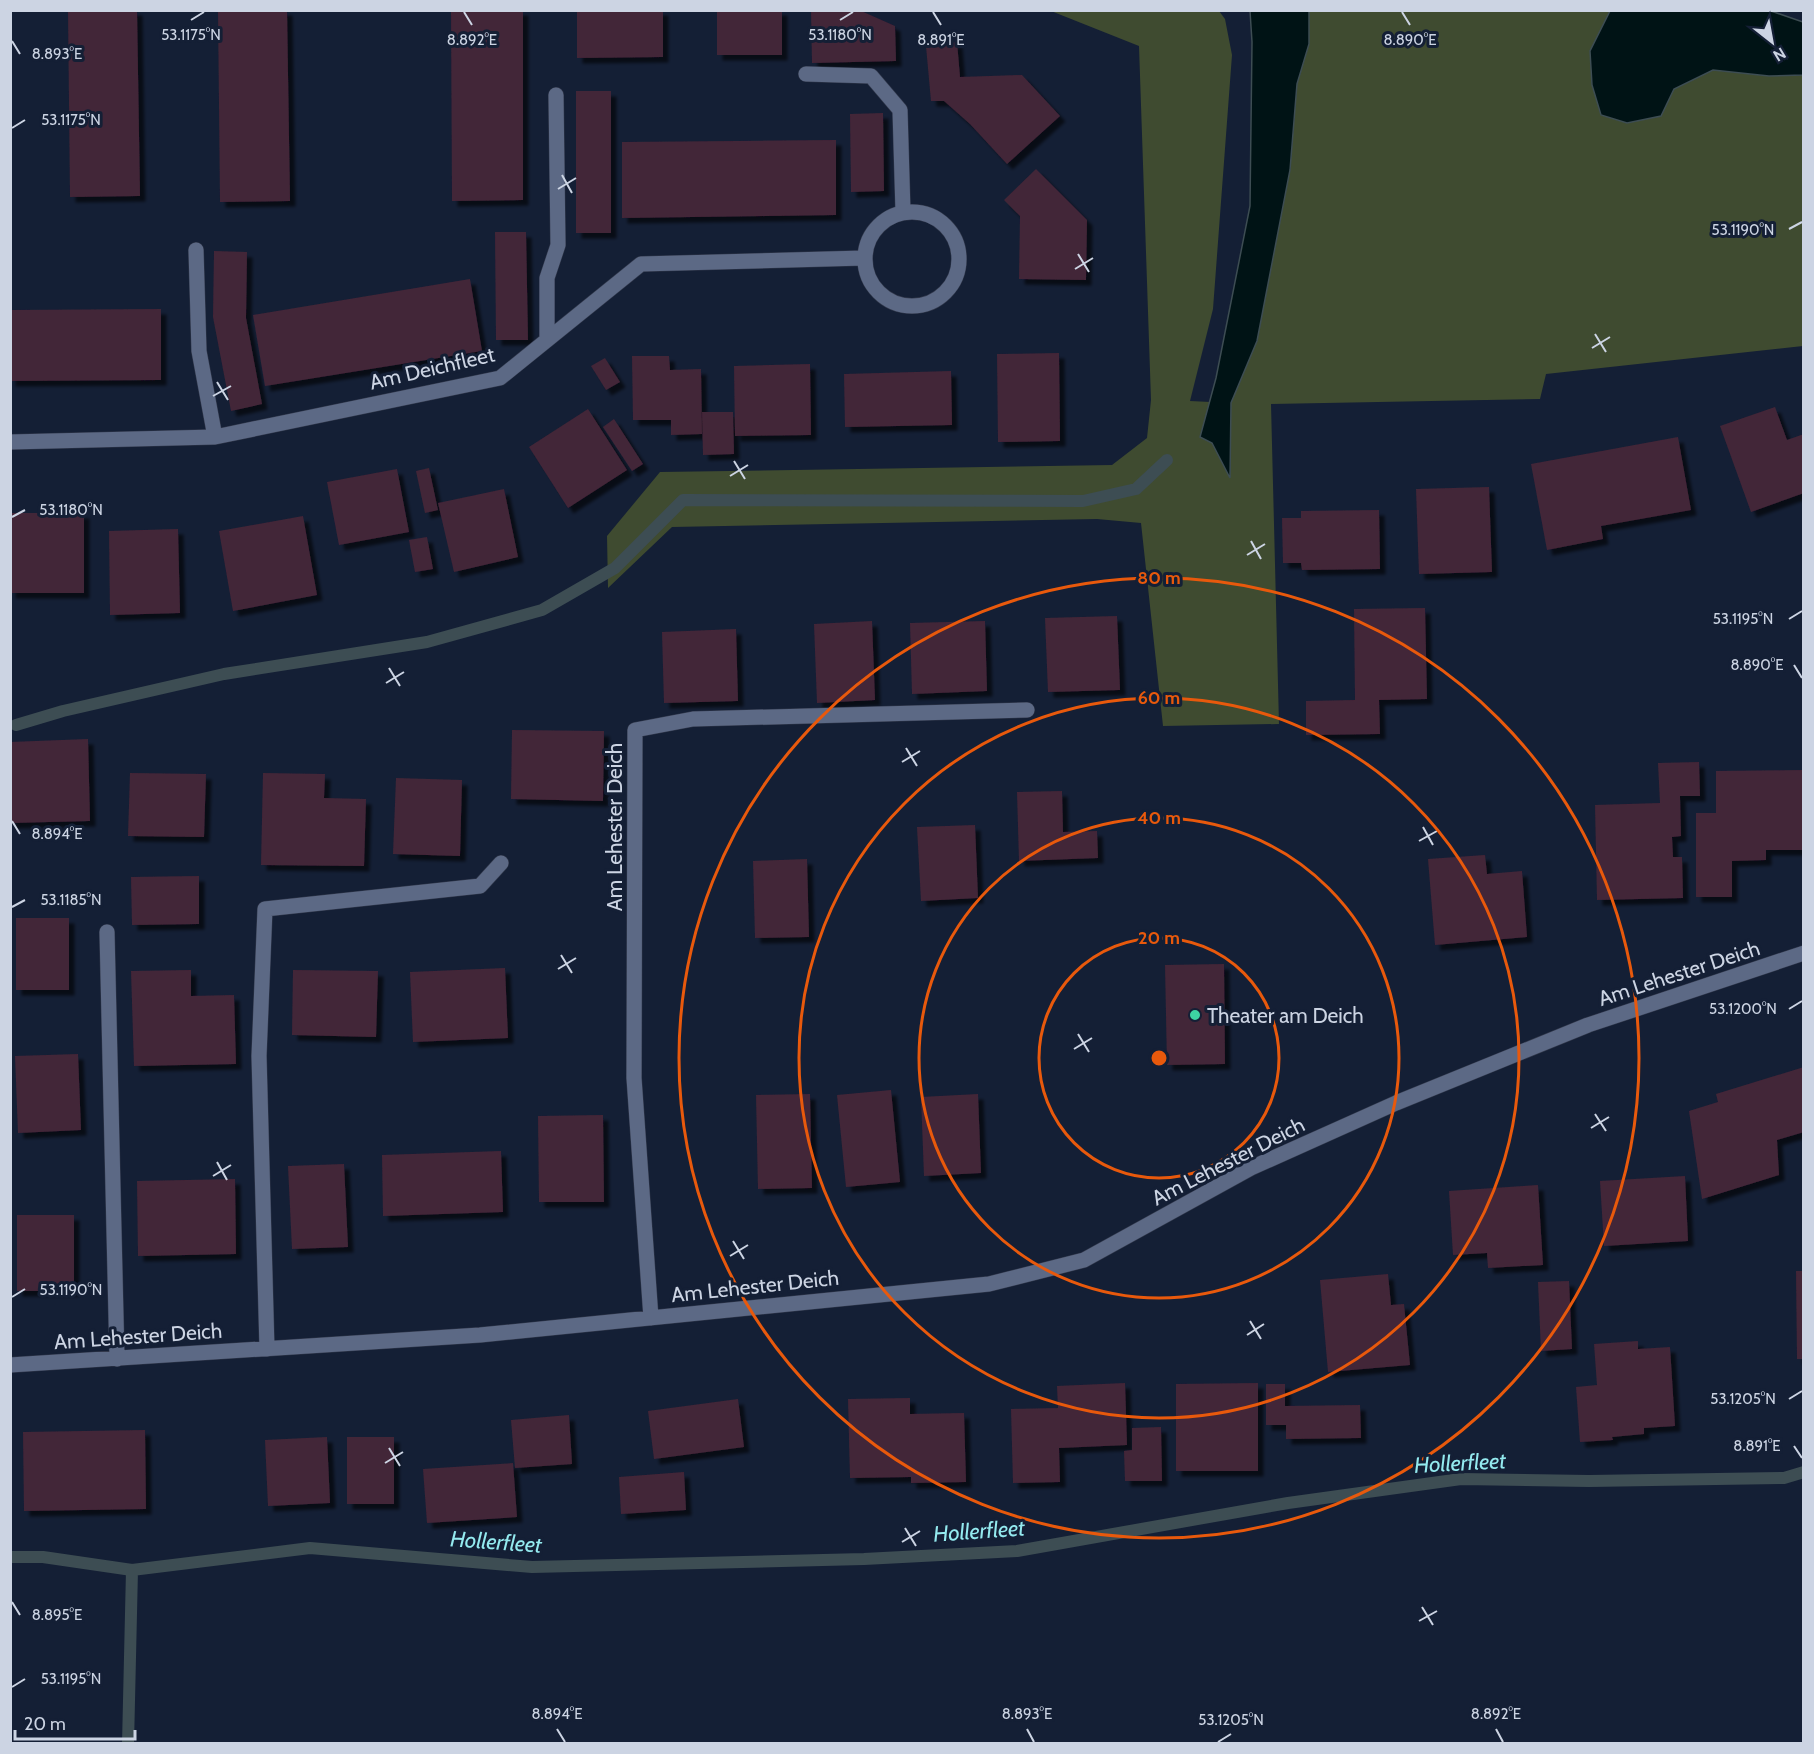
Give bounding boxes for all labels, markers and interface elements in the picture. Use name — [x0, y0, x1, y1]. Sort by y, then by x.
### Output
north arrow — [1742, 12, 1802, 72]
text: 53.1175°N — [161, 26, 221, 44]
text: 53.1180°N — [808, 26, 872, 44]
text: 8.892°E — [447, 31, 497, 49]
text: 8.891°E — [917, 31, 965, 49]
text: 8.890°E — [1384, 31, 1436, 49]
text: N — [1770, 43, 1789, 65]
text: 8.893°E — [32, 45, 82, 63]
text: 53.1175°N — [41, 111, 101, 129]
text: 53.1190°N — [1712, 221, 1774, 239]
street label: Am Deichfleet — [367, 341, 497, 395]
text: 53.1180°N — [39, 501, 103, 519]
text: 80 m — [1137, 567, 1181, 589]
text: 53.1195°N — [1713, 610, 1773, 628]
text: 8.890°E — [1731, 656, 1783, 674]
text: 60 m — [1138, 687, 1180, 709]
street label: Am Lehester Deich — [602, 743, 627, 911]
text: 40 m — [1137, 807, 1181, 829]
text: 8.894°E — [32, 825, 83, 843]
text: 53.1185°N — [40, 891, 102, 909]
text: 20 m — [1138, 927, 1180, 949]
street label: Am Lehester Deich — [1595, 935, 1763, 1011]
text: 53.1200°N — [1709, 1000, 1777, 1018]
place label: Theater am Deich — [1207, 1003, 1364, 1028]
marker: Theater am Deich — [1188, 1008, 1202, 1022]
centre of rings — [1149, 1048, 1169, 1068]
street label: Am Lehester Deich — [1147, 1112, 1309, 1210]
street label: Am Lehester Deich — [670, 1265, 840, 1307]
text: 53.1190°N — [40, 1281, 102, 1299]
street label: Am Lehester Deich — [53, 1318, 223, 1354]
text: 53.1205°N — [1710, 1390, 1776, 1408]
text: 8.891°E — [1733, 1437, 1781, 1455]
water label: Hollerfleet — [1414, 1447, 1508, 1479]
water label: Hollerfleet — [932, 1514, 1027, 1548]
water label: Hollerfleet — [449, 1525, 544, 1559]
text: 8.895°E — [32, 1606, 82, 1624]
text: 53.1195°N — [41, 1670, 101, 1688]
scale bar — [15, 1703, 135, 1741]
text: 8.894°E — [532, 1705, 583, 1723]
text: 8.893°E — [1002, 1705, 1052, 1723]
text: 8.892°E — [1471, 1705, 1521, 1723]
text: 53.1205°N — [1198, 1711, 1264, 1729]
text: 20 m — [24, 1713, 66, 1735]

